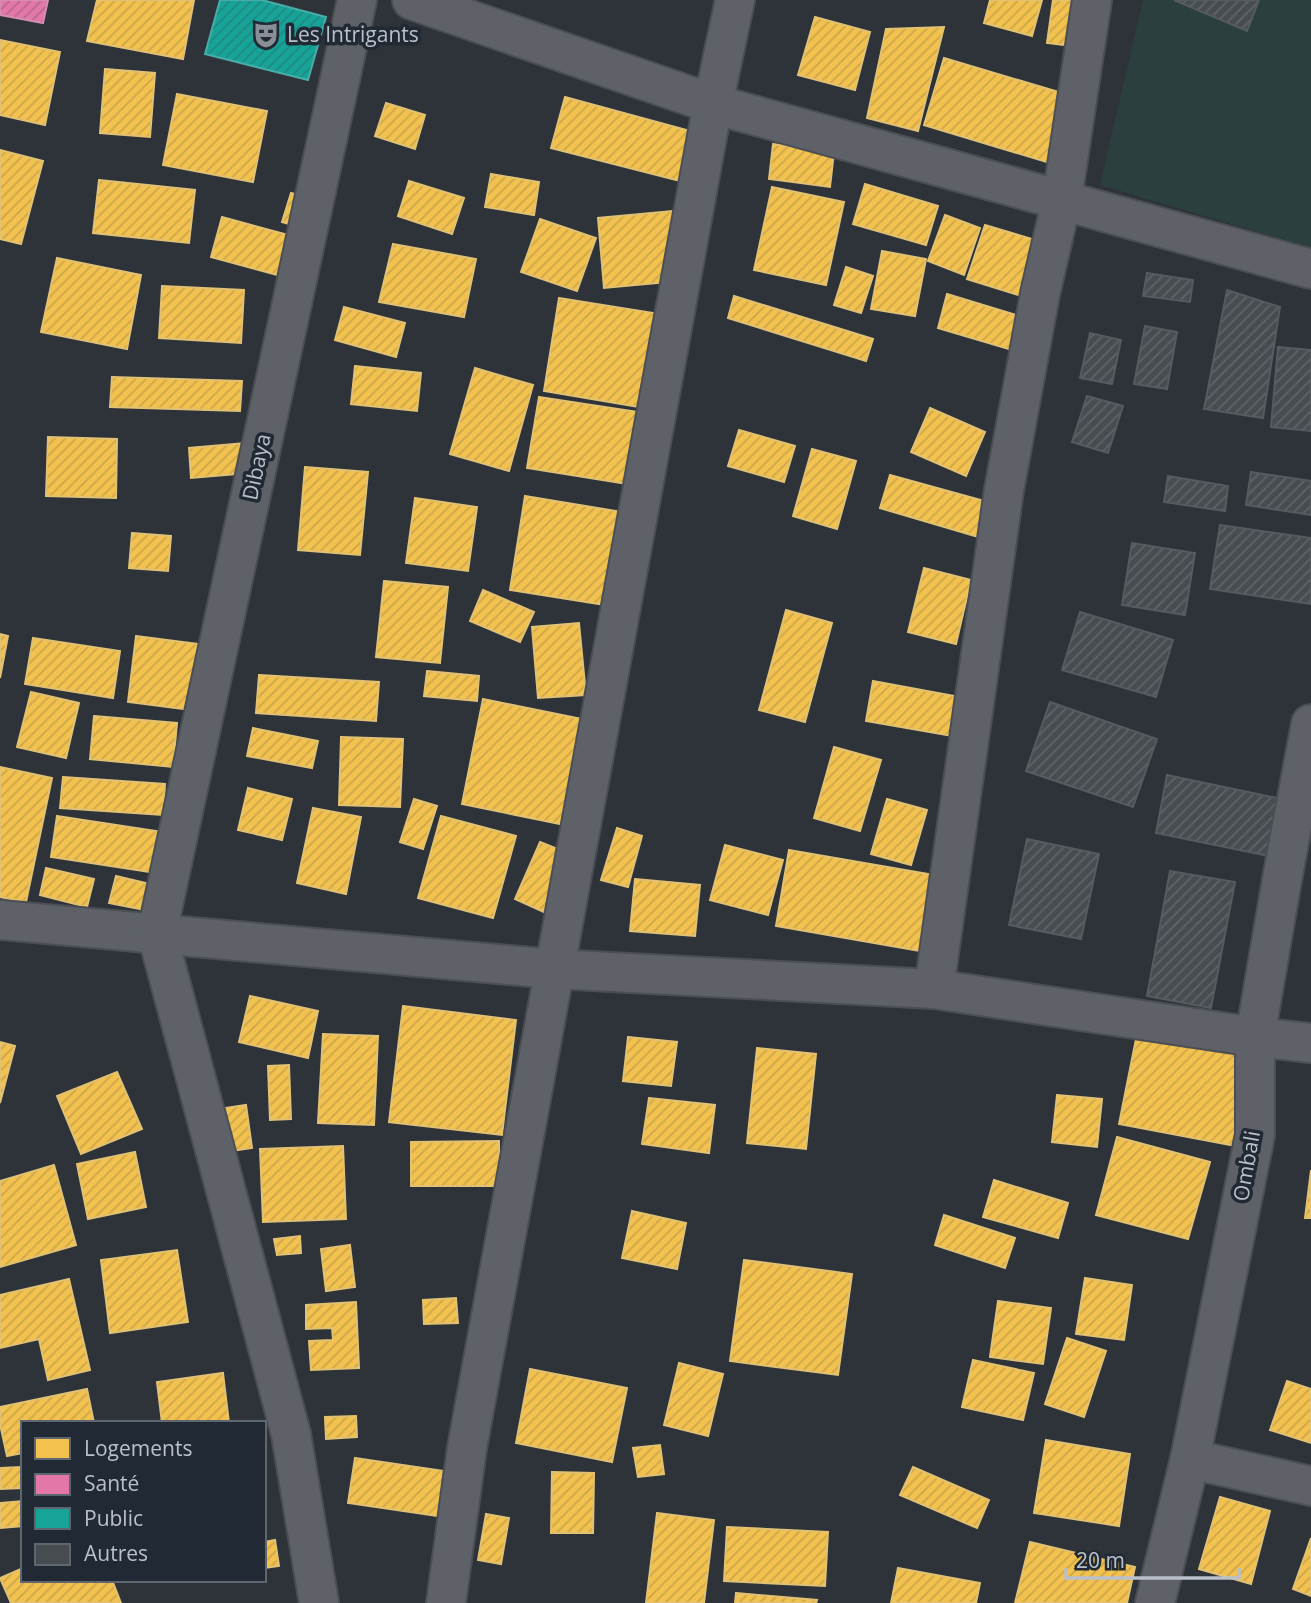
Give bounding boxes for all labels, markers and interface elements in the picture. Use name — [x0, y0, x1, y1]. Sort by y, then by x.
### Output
theatre icon: Les Intrigants — [251, 20, 281, 50]
place label: Les Intrigants — [287, 20, 419, 48]
street label: Dibaya — [235, 431, 277, 503]
street label: Ombali — [1226, 1128, 1266, 1203]
legend — [21, 1421, 266, 1582]
text: Logements — [84, 1434, 192, 1462]
text: Santé — [84, 1469, 139, 1497]
text: Public — [84, 1504, 143, 1532]
scale bar — [1066, 1536, 1239, 1580]
text: Autres — [84, 1539, 148, 1567]
text: 20 m — [1076, 1546, 1125, 1574]

